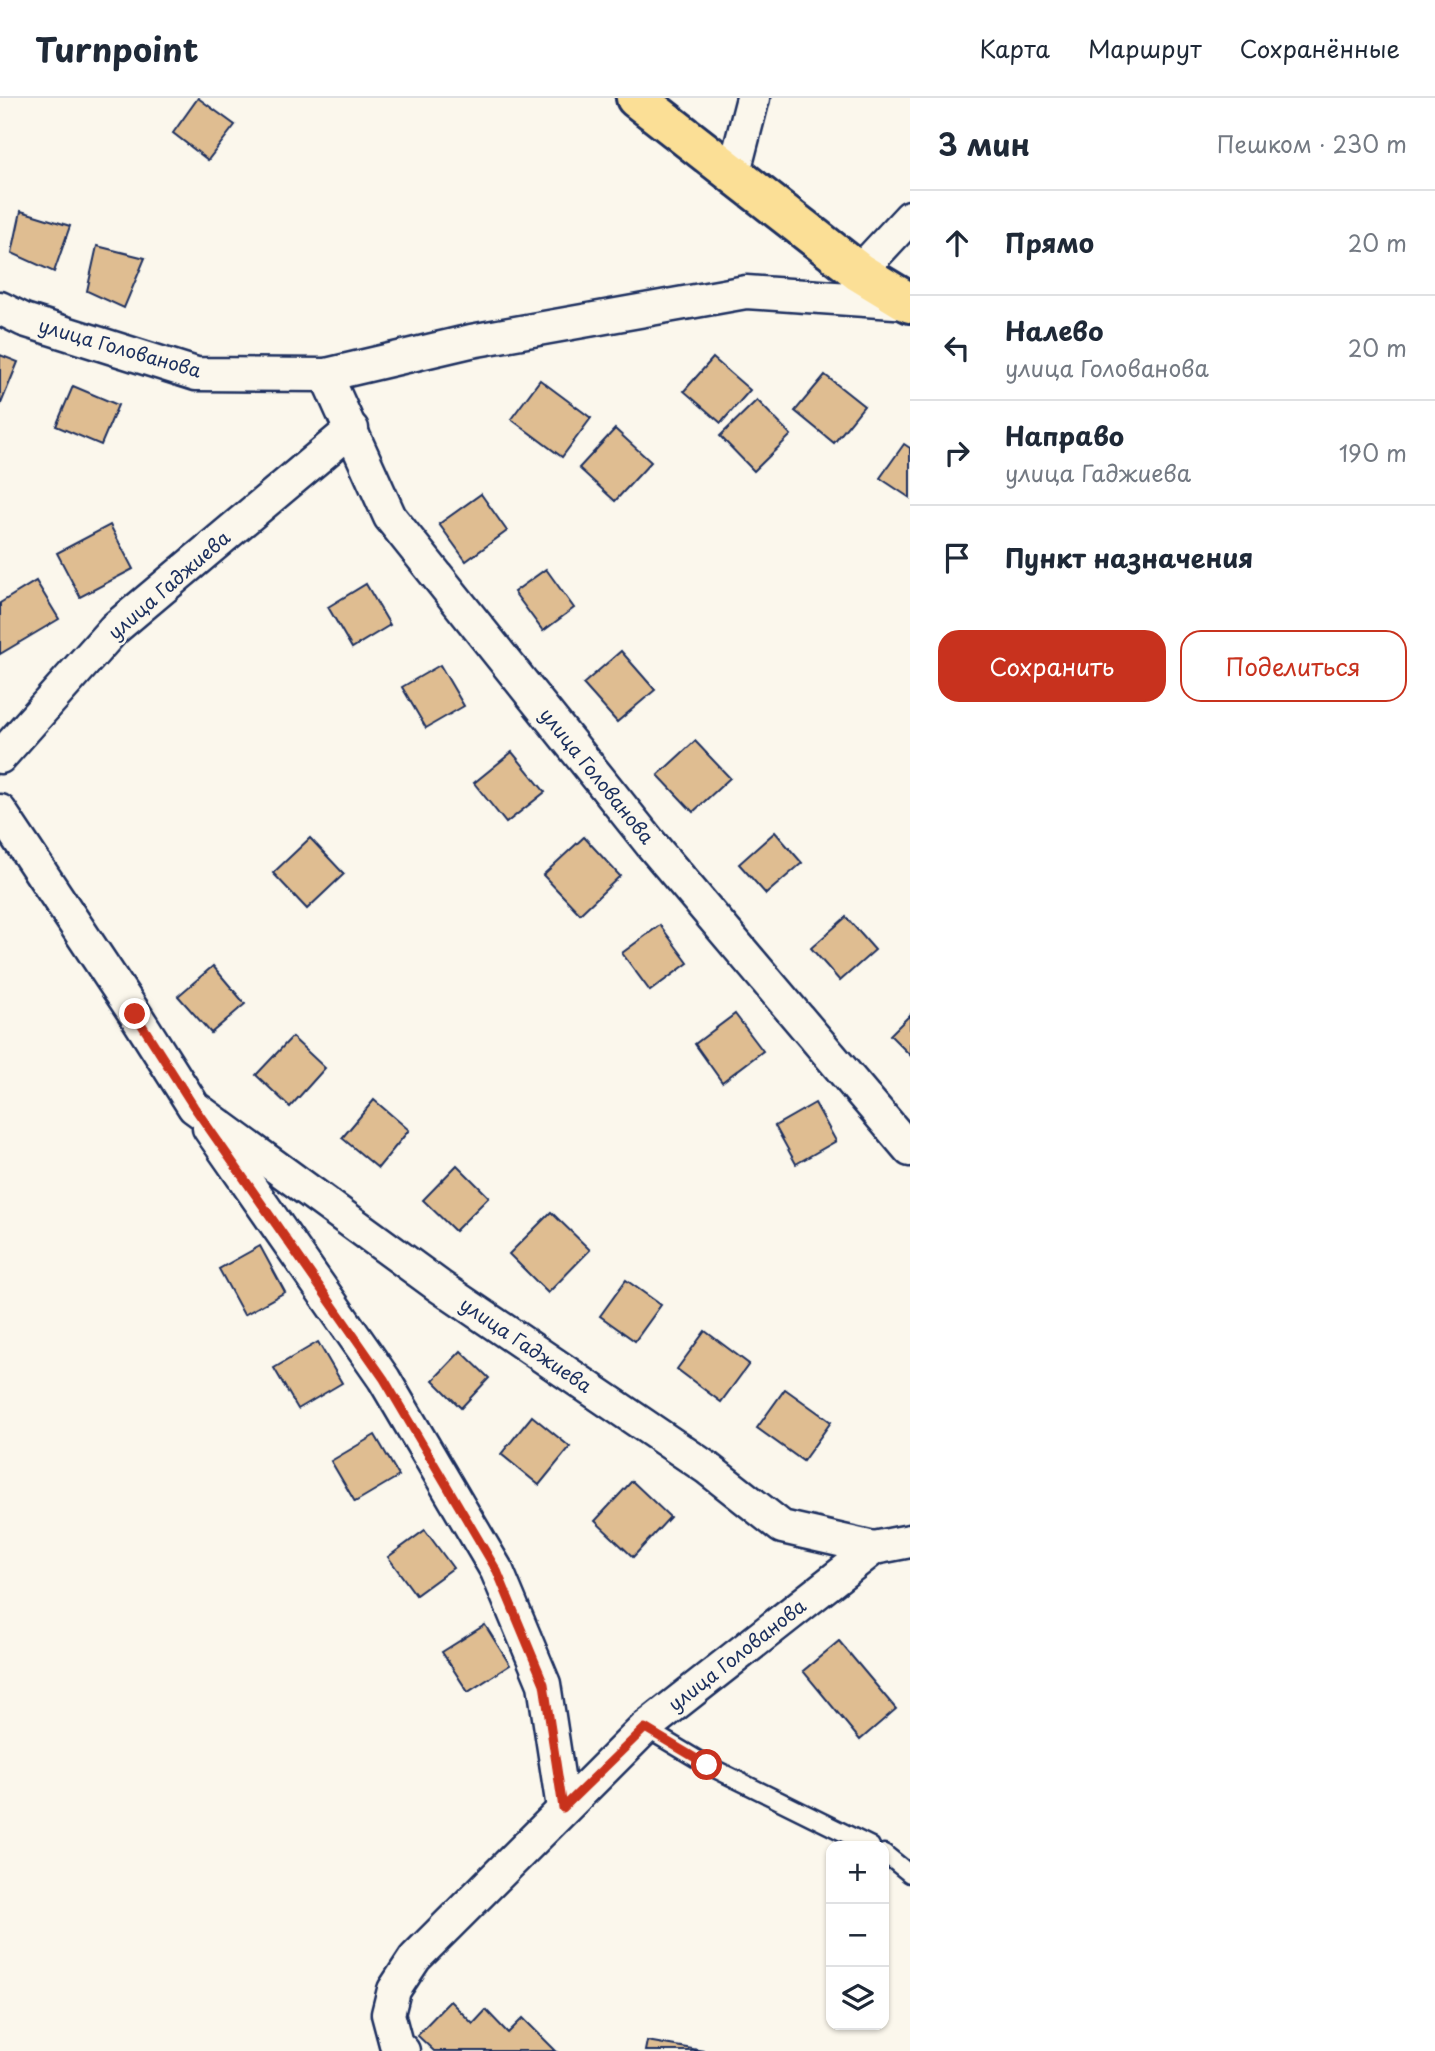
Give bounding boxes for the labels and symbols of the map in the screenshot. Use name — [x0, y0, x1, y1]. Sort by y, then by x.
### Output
street label: улица Голованова — [36, 310, 205, 384]
street label: улица Гаджиева — [101, 523, 236, 645]
street label: улица Голованова — [534, 701, 662, 850]
route end — [119, 998, 150, 1029]
street label: улица Гаджиева — [455, 1290, 598, 1399]
street label: улица Голованова — [661, 1591, 811, 1717]
route start — [691, 1749, 722, 1780]

